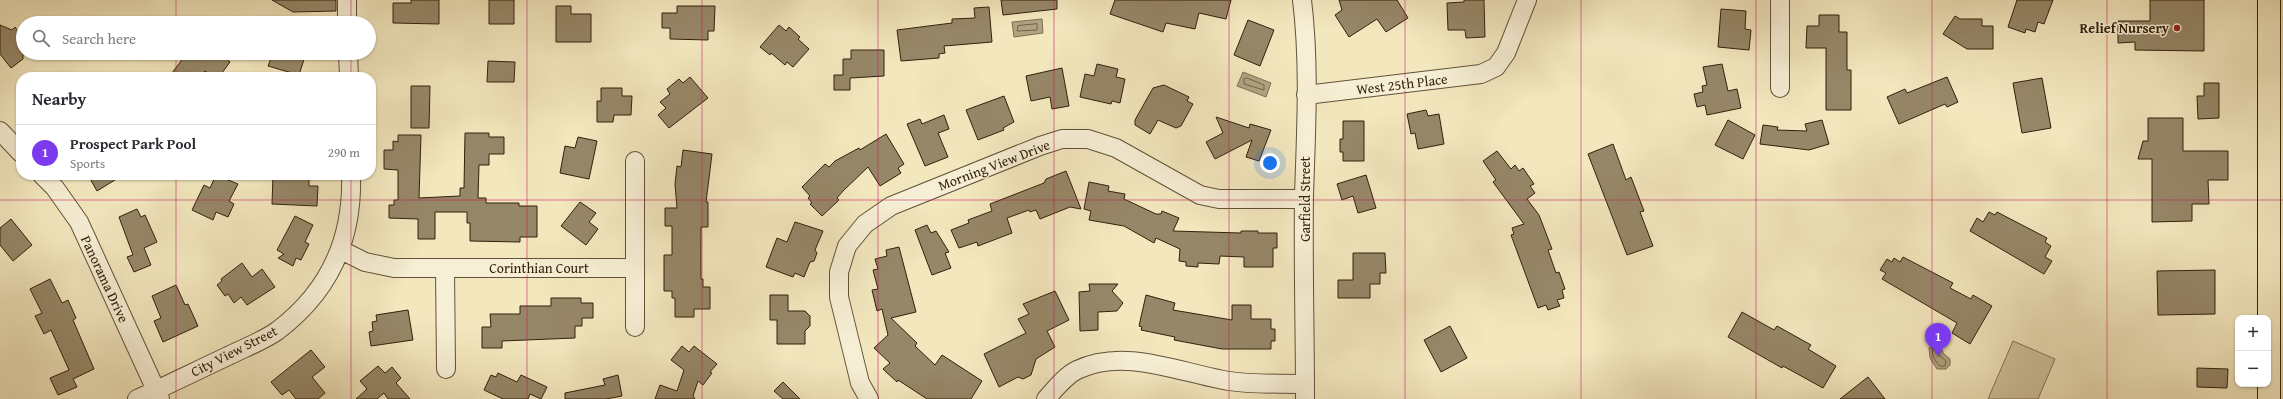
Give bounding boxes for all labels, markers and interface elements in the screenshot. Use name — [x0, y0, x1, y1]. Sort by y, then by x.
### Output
search box — [16, 16, 376, 60]
place label: Relief Nursery — [2080, 18, 2170, 38]
marker: Relief Nursery — [2172, 23, 2182, 33]
icon: search — [30, 27, 52, 49]
text: Search here — [62, 28, 136, 49]
street label: West 25th Place — [1355, 68, 1449, 100]
text: Nearby — [32, 86, 86, 111]
text: Prospect Park Pool — [70, 133, 196, 154]
street label: Morning View Drive — [935, 134, 1053, 196]
text: 1 — [42, 143, 48, 162]
text: 290 m — [328, 143, 360, 162]
your location — [1260, 153, 1280, 173]
text: Sports — [70, 154, 105, 173]
street label: Garfield Street — [1295, 156, 1315, 242]
street label: Panorama Drive — [76, 232, 134, 326]
street label: Corinthian Court — [489, 258, 589, 278]
map controls — [2235, 315, 2271, 387]
button: + — [2235, 315, 2271, 351]
street label: City View Street — [187, 321, 281, 381]
pin: 1 — [1925, 323, 1951, 356]
button: − — [2235, 351, 2271, 387]

